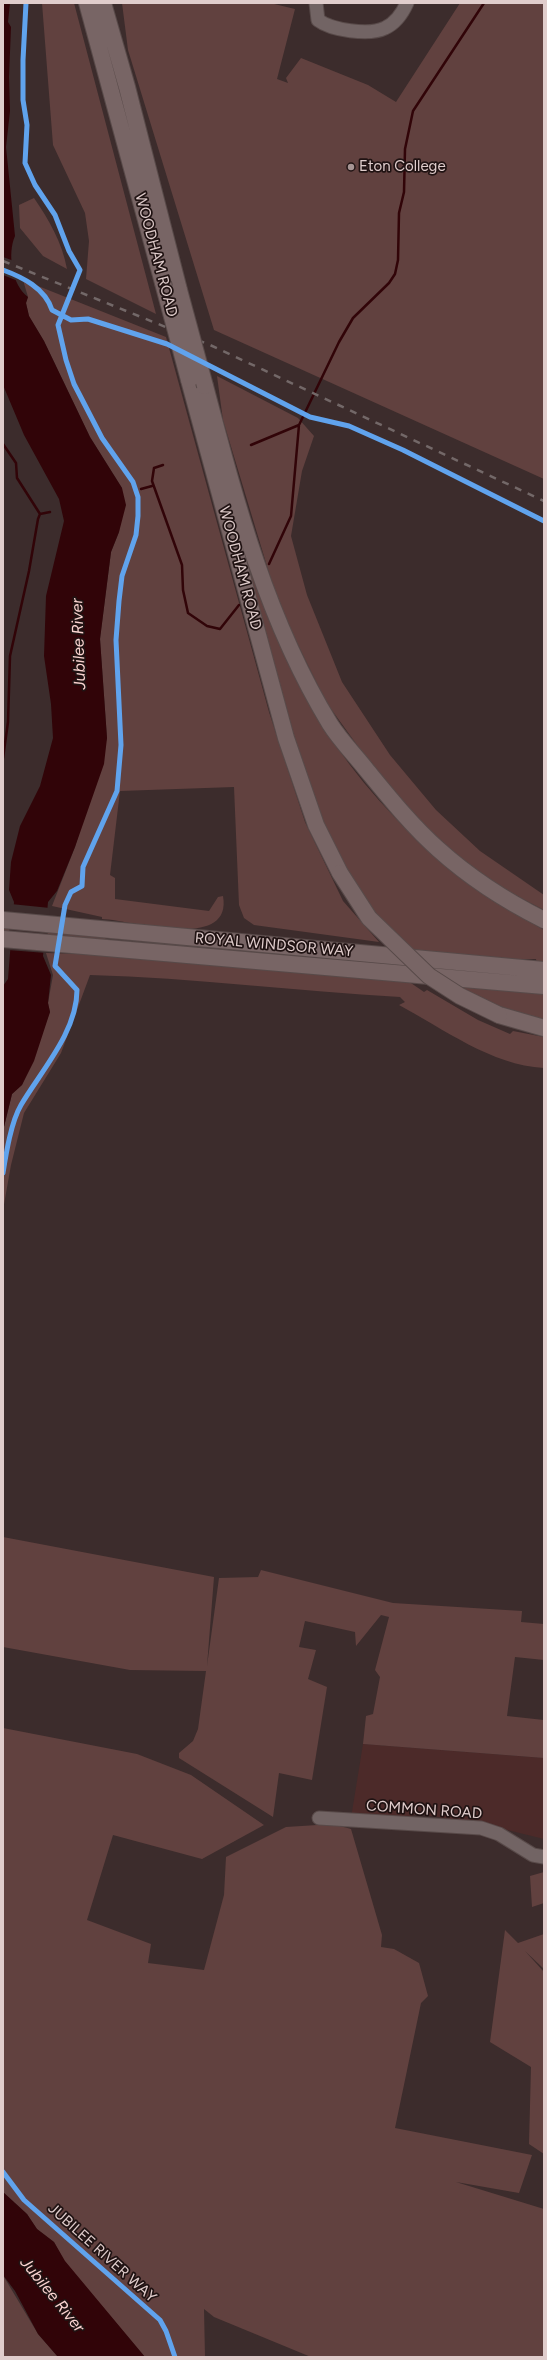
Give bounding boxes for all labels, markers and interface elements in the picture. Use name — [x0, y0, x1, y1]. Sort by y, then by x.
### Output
place label: Eton College — [359, 158, 446, 176]
marker: Eton College — [346, 162, 356, 172]
street label: WOODHAM ROAD — [131, 191, 181, 319]
street label: WOODHAM ROAD — [215, 504, 265, 632]
water label: Jubilee River — [68, 598, 90, 690]
street label: ROYAL WINDSOR WAY — [194, 929, 354, 961]
street label: COMMON ROAD — [365, 1797, 483, 1823]
street label: JUBILEE RIVER WAY — [44, 2200, 160, 2306]
water label: Jubilee River — [16, 2253, 88, 2337]

